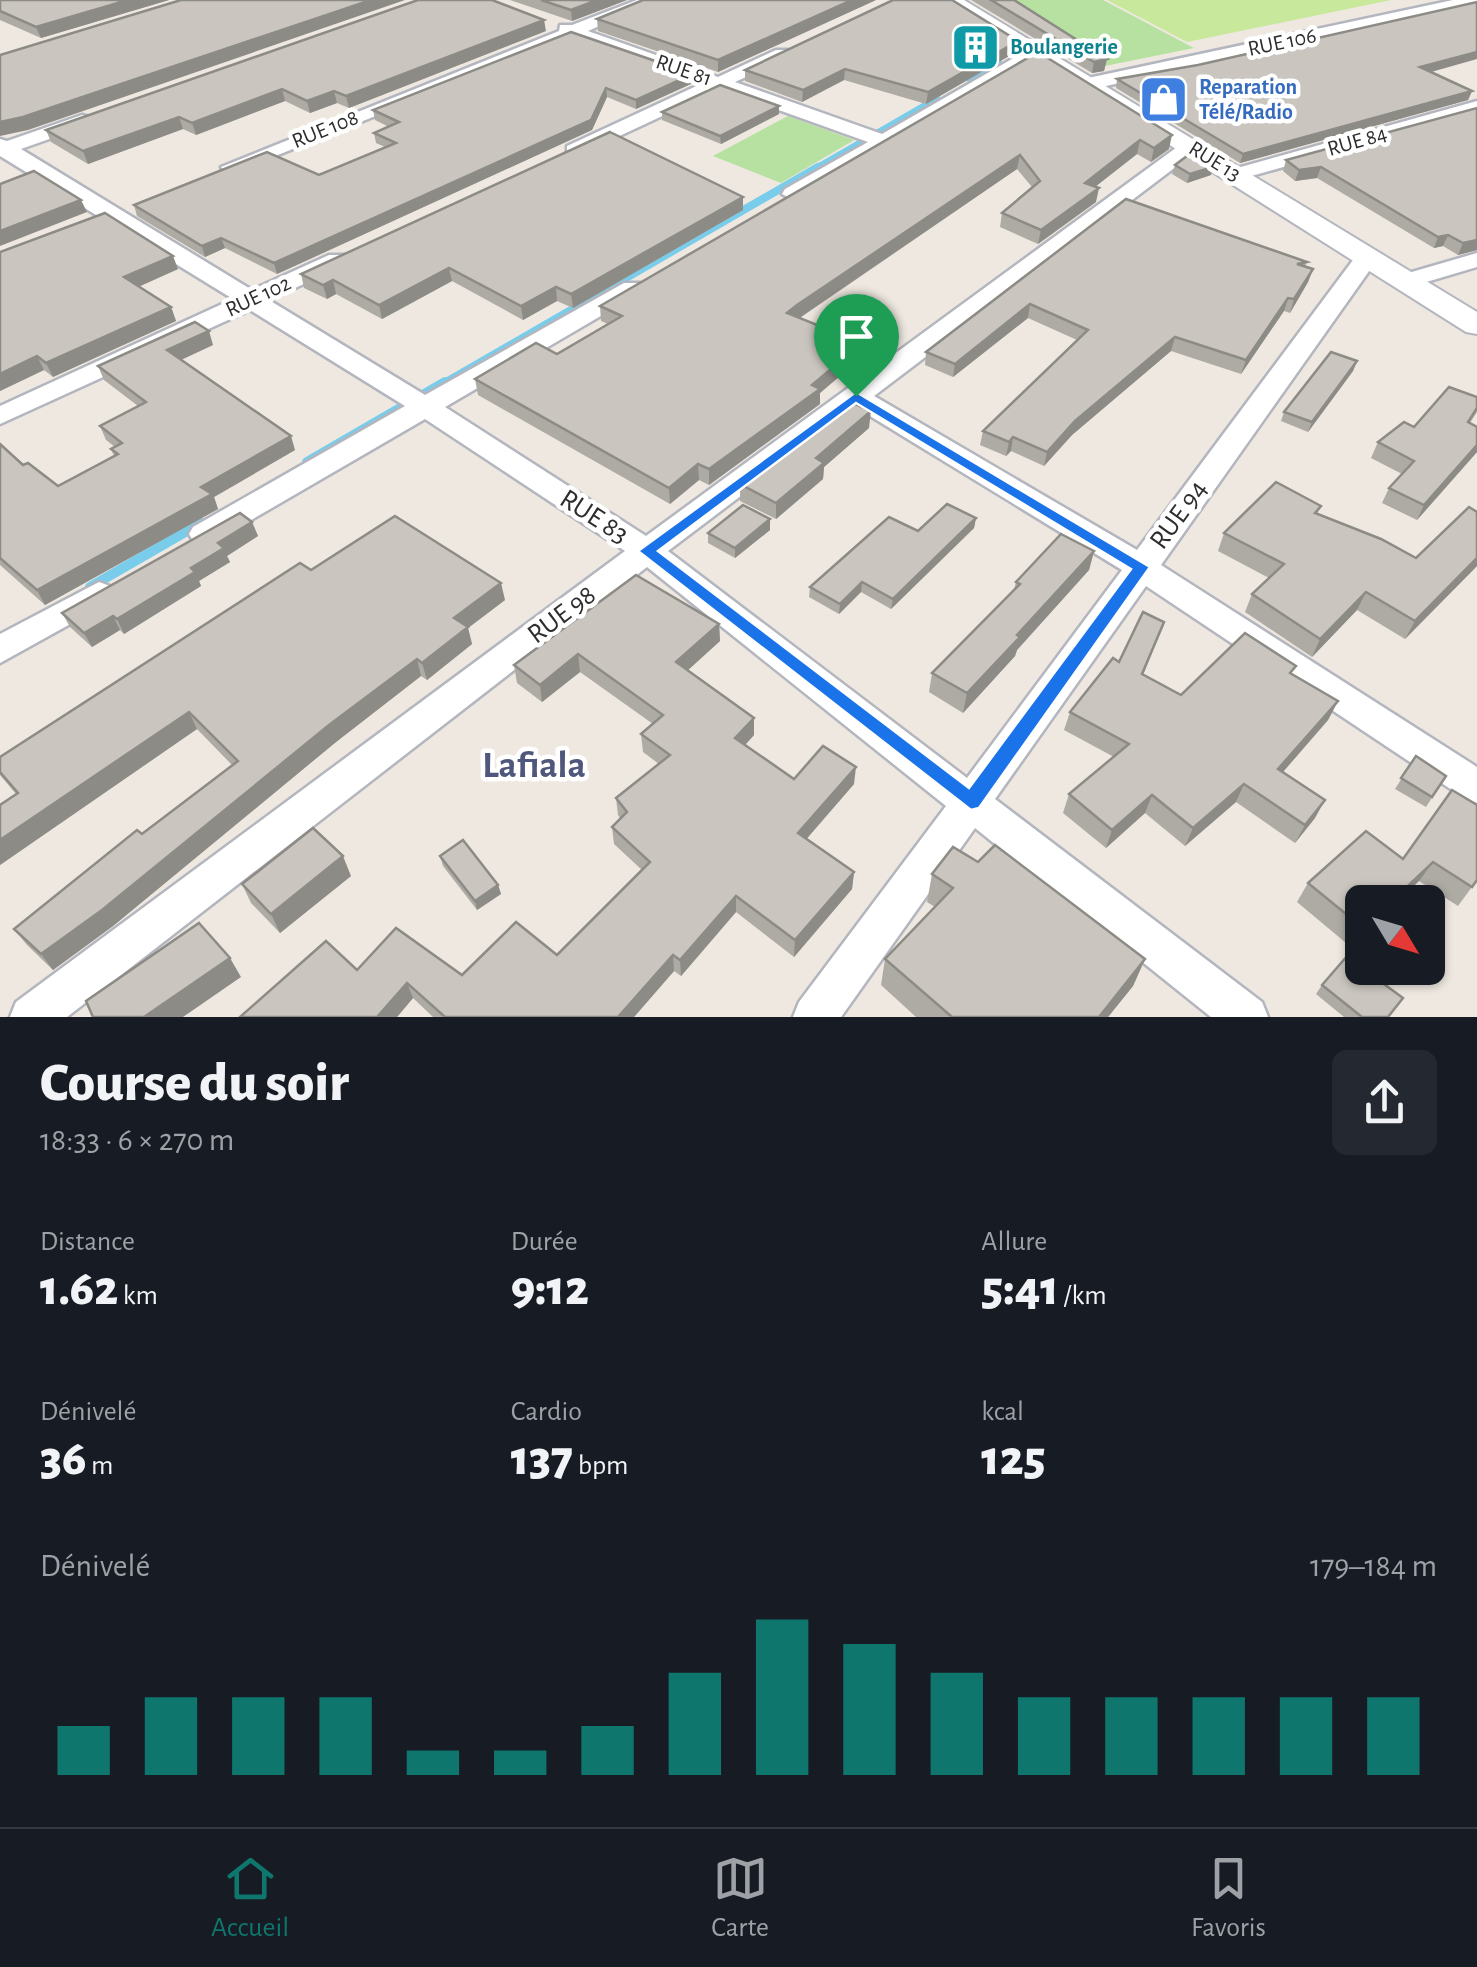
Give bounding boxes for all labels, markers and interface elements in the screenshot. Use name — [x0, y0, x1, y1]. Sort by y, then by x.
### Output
building icon: Boulangerie — [949, 21, 1001, 73]
street label: RUE 106 — [1246, 24, 1318, 60]
place label: Boulangerie — [1010, 36, 1118, 58]
street label: RUE 81 — [653, 50, 715, 90]
shop icon: Reparation Télé/Radio — [1138, 74, 1190, 126]
place label: Reparation Télé/Radio — [1199, 76, 1297, 123]
street label: RUE 108 — [289, 106, 361, 152]
street label: RUE 84 — [1325, 122, 1389, 160]
street label: RUE 13 — [1185, 137, 1245, 185]
street label: RUE 102 — [222, 271, 294, 321]
pin — [814, 294, 899, 397]
icon: arrive — [829, 309, 884, 364]
street label: RUE 94 — [1145, 476, 1213, 554]
street label: RUE 83 — [555, 485, 633, 549]
street label: RUE 98 — [523, 581, 601, 649]
district label: Lafiala — [482, 747, 586, 785]
north arrow — [1345, 885, 1445, 985]
map controls — [1345, 885, 1445, 985]
button: share — [1332, 1050, 1437, 1155]
text: Course du soir — [40, 1056, 349, 1111]
text: 18:33 · 6 × 270 m — [40, 1124, 234, 1156]
text: Distance — [40, 1228, 135, 1256]
text: Durée — [511, 1228, 578, 1256]
text: Allure — [981, 1228, 1047, 1256]
text: 1.62 — [40, 1264, 118, 1314]
text: 9:12 — [511, 1264, 589, 1314]
text: 5:41 — [981, 1264, 1059, 1314]
text: km — [118, 1282, 158, 1310]
text: /km — [1059, 1282, 1107, 1310]
text: Dénivelé — [40, 1398, 136, 1426]
text: Cardio — [511, 1398, 582, 1426]
text: kcal — [981, 1398, 1024, 1426]
text: 36 — [40, 1434, 86, 1484]
text: 137 — [511, 1434, 573, 1484]
text: 125 — [981, 1434, 1046, 1484]
text: m — [86, 1452, 113, 1480]
text: bpm — [573, 1452, 628, 1480]
text: Dénivelé — [40, 1550, 150, 1582]
text: 179–184 m — [1310, 1550, 1437, 1582]
tab: Accueil — [211, 1851, 289, 1945]
tab: Carte — [711, 1851, 769, 1945]
tab: Favoris — [1191, 1851, 1266, 1945]

